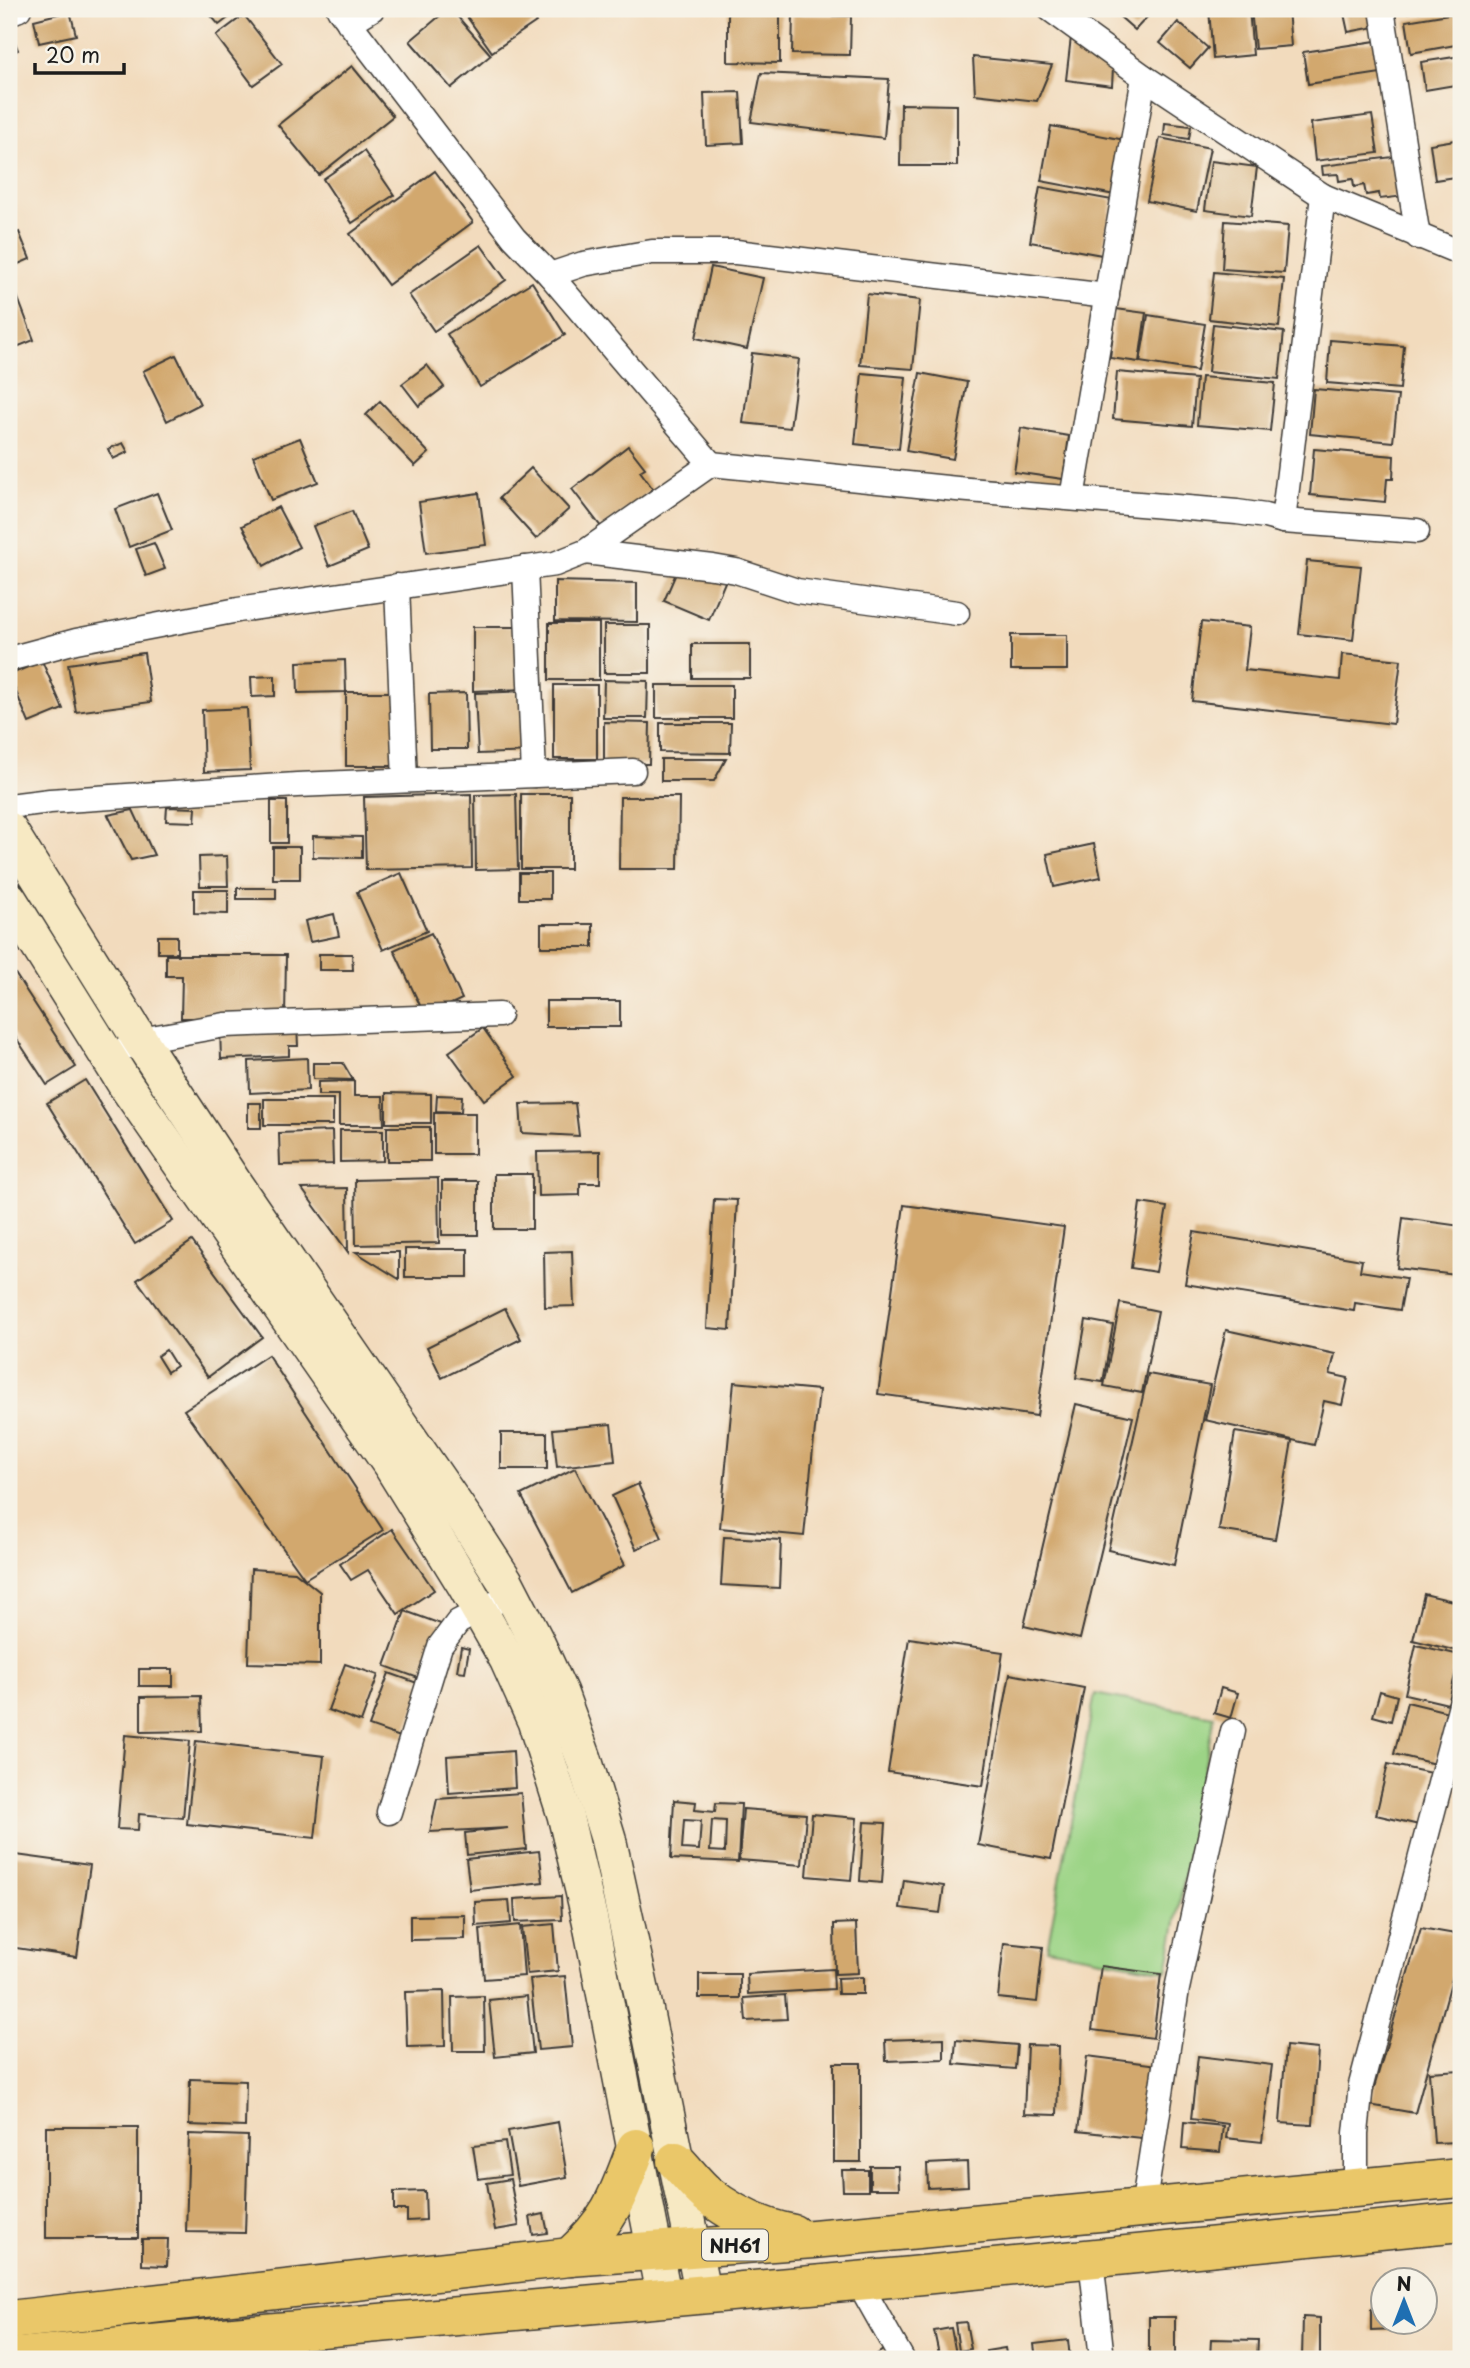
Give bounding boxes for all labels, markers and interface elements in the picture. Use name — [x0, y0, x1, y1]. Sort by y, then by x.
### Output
scale bar — [35, 32, 124, 76]
text: 20 m — [46, 38, 100, 70]
road number: NH61 — [702, 2230, 768, 2260]
north arrow — [1368, 2266, 1438, 2336]
text: N — [1396, 2269, 1412, 2297]

